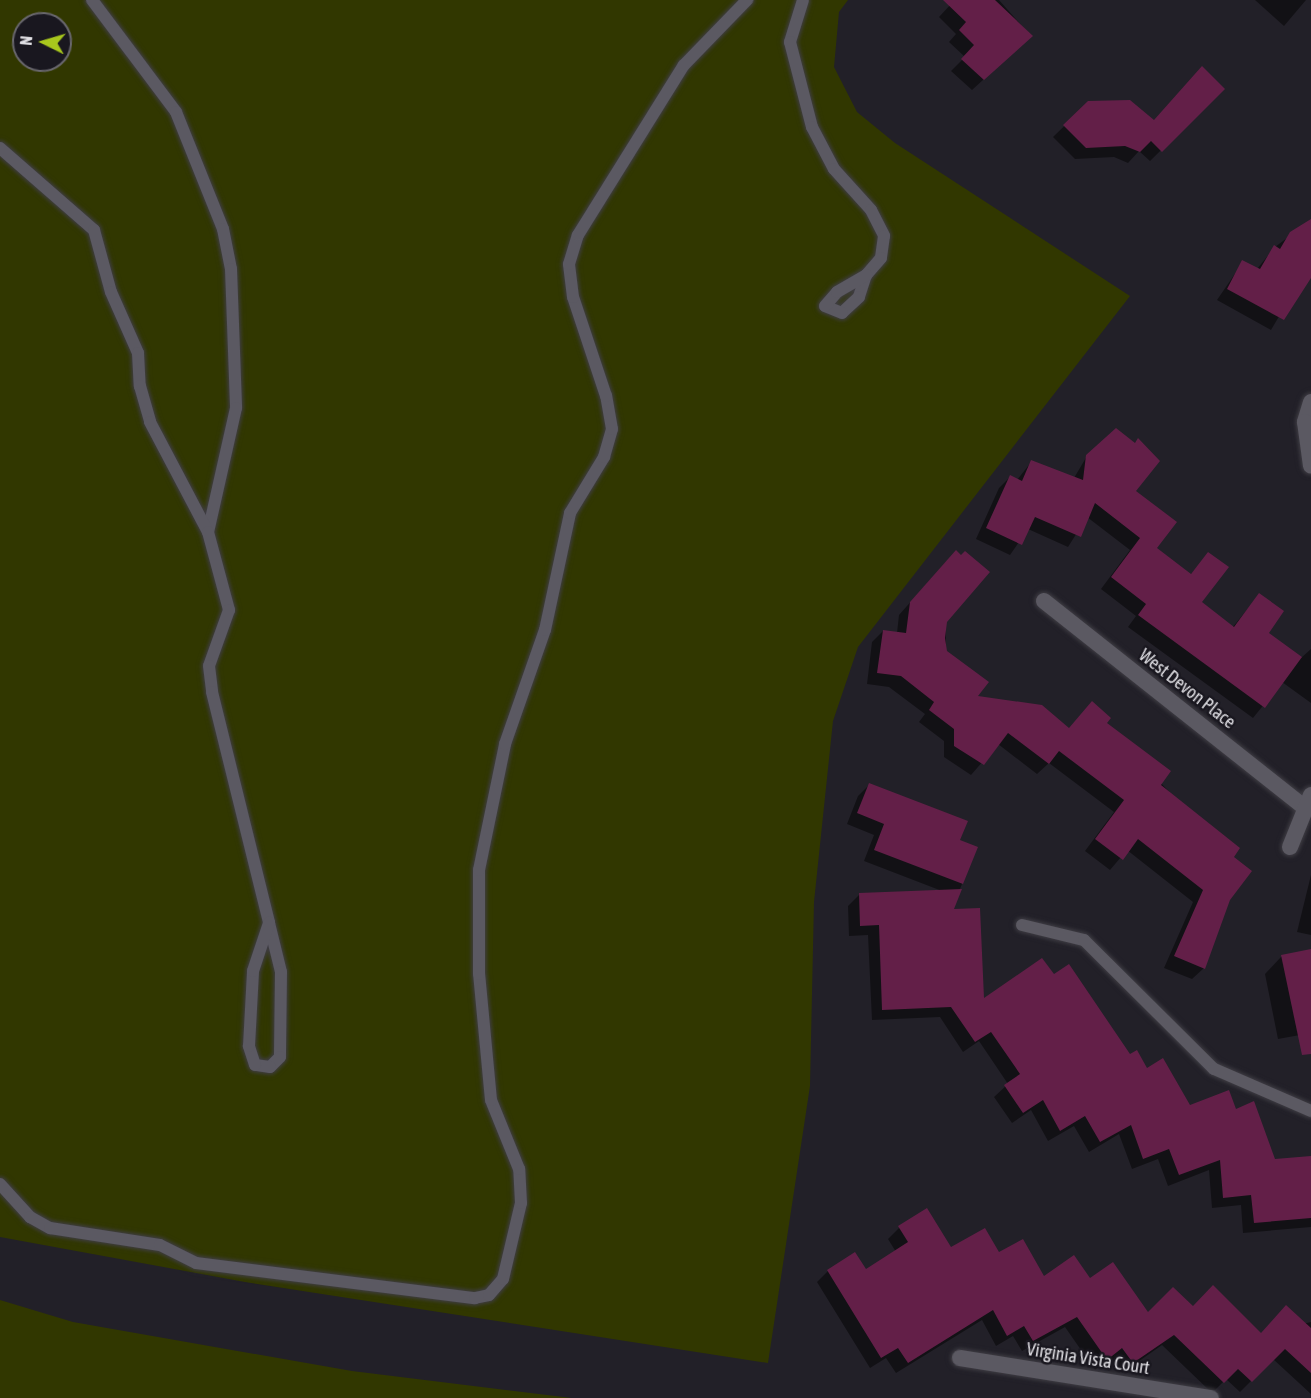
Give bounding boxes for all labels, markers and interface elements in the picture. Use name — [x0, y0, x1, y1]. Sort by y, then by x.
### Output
north arrow — [12, 12, 72, 72]
text: N — [17, 35, 35, 46]
street label: West Devon Place — [1134, 645, 1240, 733]
street label: Virginia Vista Court — [1025, 1339, 1151, 1379]

